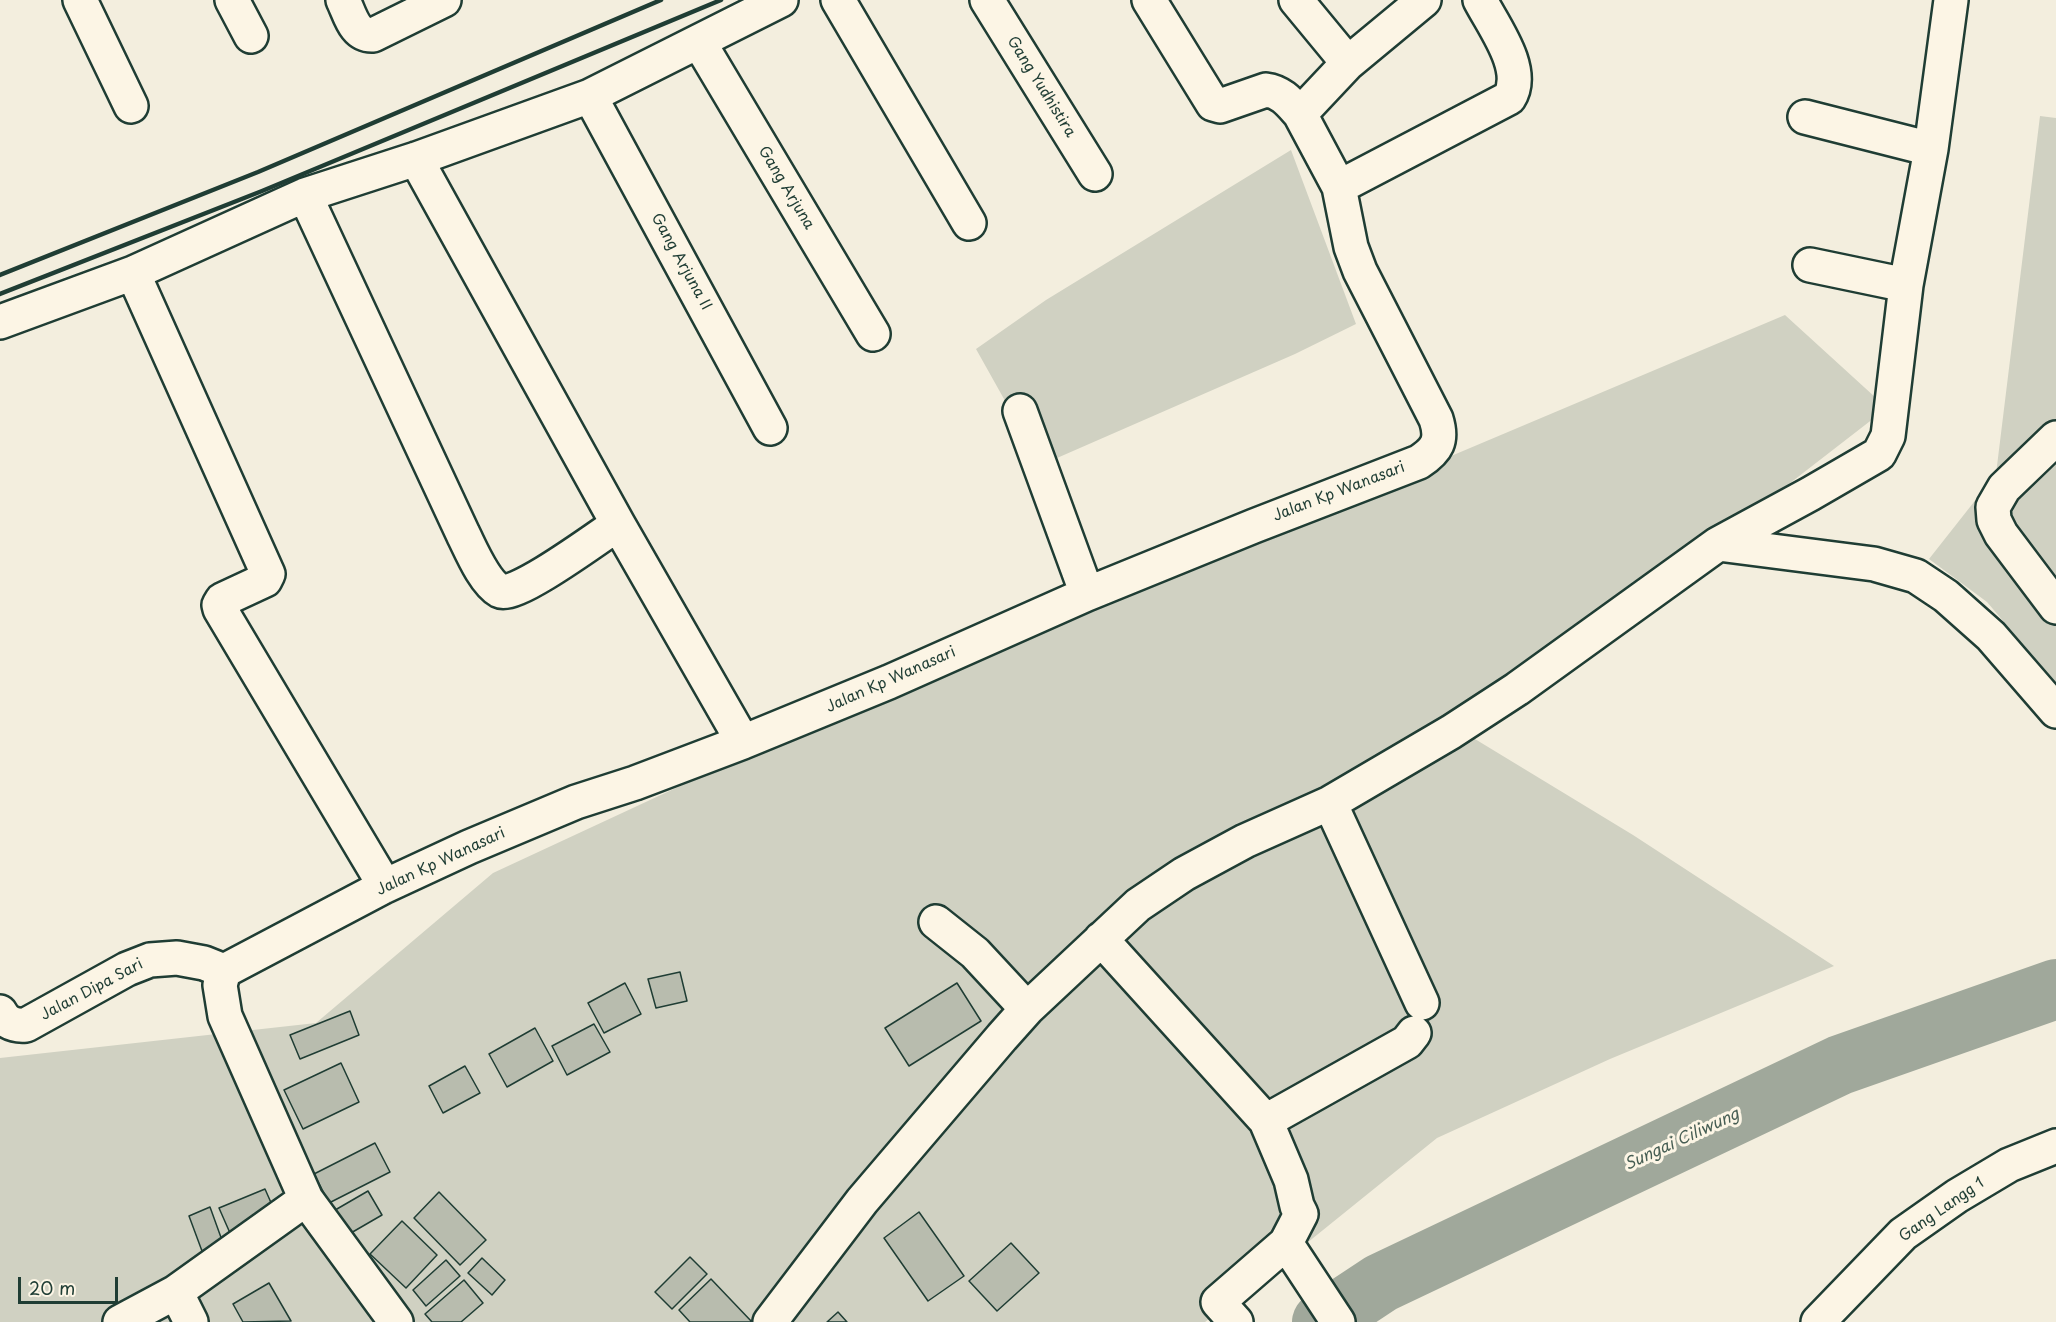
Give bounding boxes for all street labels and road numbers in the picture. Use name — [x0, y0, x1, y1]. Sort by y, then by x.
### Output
street label: Gang Yudhistira — [1003, 33, 1079, 141]
street label: Gang Arjuna — [754, 143, 818, 233]
street label: Gang Arjuna II — [647, 210, 715, 314]
street label: Jalan Kp Wanasari — [1270, 459, 1408, 525]
street label: Jalan Kp Wanasari — [823, 643, 959, 717]
street label: Jalan Kp Wanasari — [374, 824, 508, 900]
street label: Jalan Dipa Sari — [38, 955, 146, 1025]
street label: Gang Langg 1 — [1896, 1174, 1988, 1246]

